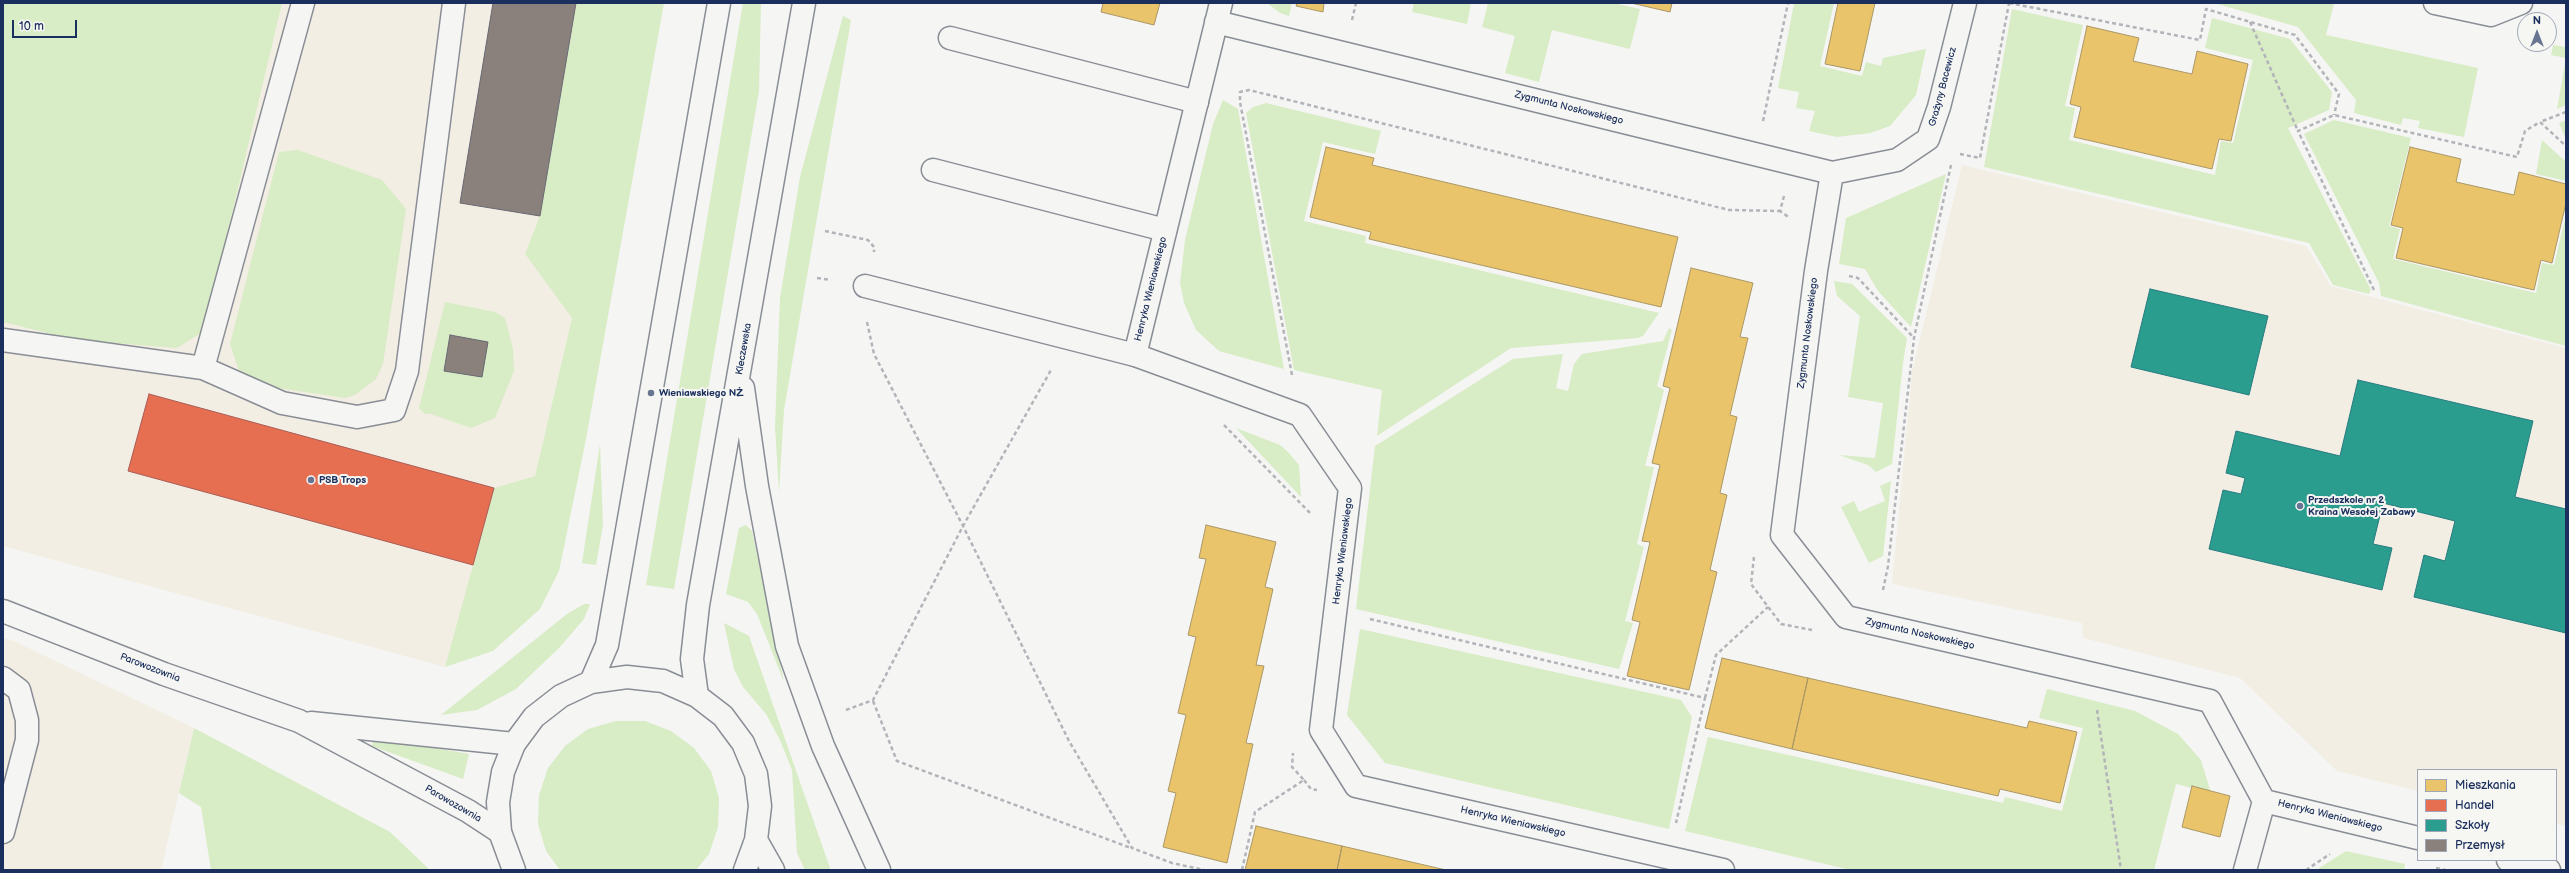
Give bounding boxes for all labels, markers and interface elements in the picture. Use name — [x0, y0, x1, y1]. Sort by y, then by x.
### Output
scale bar — [14, 12, 79, 38]
north arrow — [2517, 12, 2557, 52]
text: N — [2533, 14, 2541, 27]
text: 10 m — [19, 19, 44, 34]
street label: Grażyny Bacewicz — [1927, 46, 1959, 128]
street label: Zygmunta Noskowskiego — [1513, 89, 1625, 127]
street label: Henryka Wieniawskiego — [1132, 235, 1170, 343]
street label: Zygmunta Noskowskiego — [1795, 277, 1821, 389]
street label: Kleczewska — [734, 322, 754, 376]
place label: Wieniawskiego NŻ — [659, 387, 744, 399]
marker: Wieniawskiego NŻ — [646, 388, 656, 398]
place label: PSB Trops — [319, 474, 366, 486]
marker: PSB Trops — [306, 475, 316, 485]
place label: Przedszkole nr 2 Kraina Wesołej Zabawy — [2308, 494, 2415, 518]
street label: Henryka Wieniawskiego — [1330, 497, 1356, 605]
marker: Przedszkole nr 2 Kraina Wesołej Zabawy — [2295, 501, 2305, 511]
street label: Zygmunta Noskowskiego — [1864, 616, 1976, 652]
street label: Parowozownia — [118, 651, 182, 685]
legend — [2417, 769, 2557, 861]
text: Mieszkania — [2455, 778, 2516, 793]
street label: Parowozownia — [423, 783, 483, 825]
street label: Henryka Wieniawskiego — [2276, 797, 2384, 835]
text: Handel — [2455, 798, 2494, 813]
street label: Henryka Wieniawskiego — [1459, 804, 1567, 840]
text: Szkoły — [2455, 818, 2490, 833]
text: Przemysł — [2455, 838, 2505, 853]

